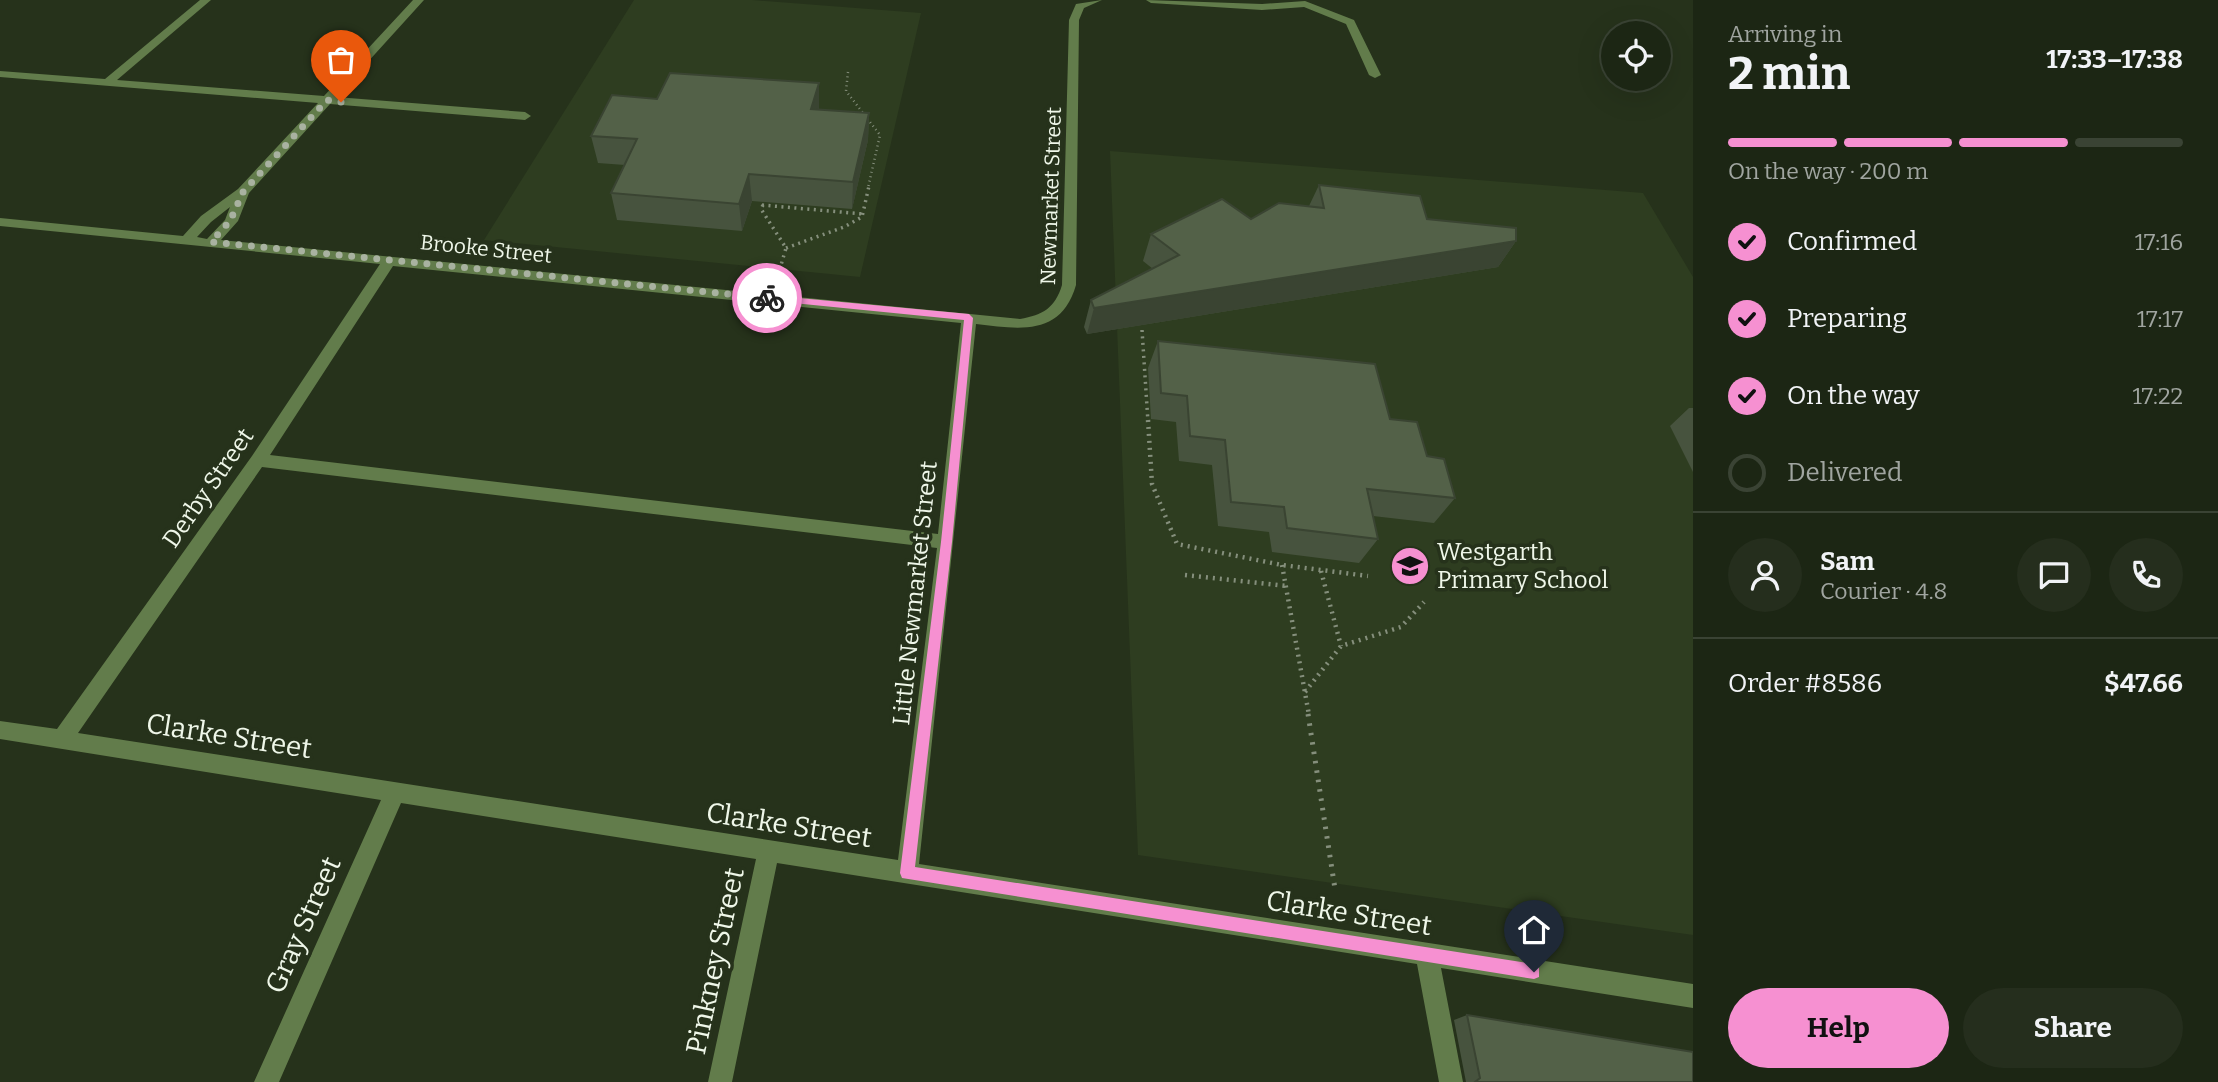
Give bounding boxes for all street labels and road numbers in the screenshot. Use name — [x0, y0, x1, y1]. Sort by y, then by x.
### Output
street label: Newmarket Street — [1035, 106, 1067, 286]
street label: Brooke Street — [419, 229, 553, 269]
street label: Derby Street — [157, 423, 260, 553]
street label: Little Newmarket Street — [887, 459, 943, 727]
street label: Clarke Street — [144, 707, 314, 765]
street label: Clarke Street — [704, 796, 874, 854]
street label: Gray Street — [258, 852, 348, 998]
street label: Pinkney Street — [679, 865, 751, 1057]
street label: Clarke Street — [1264, 884, 1434, 942]

